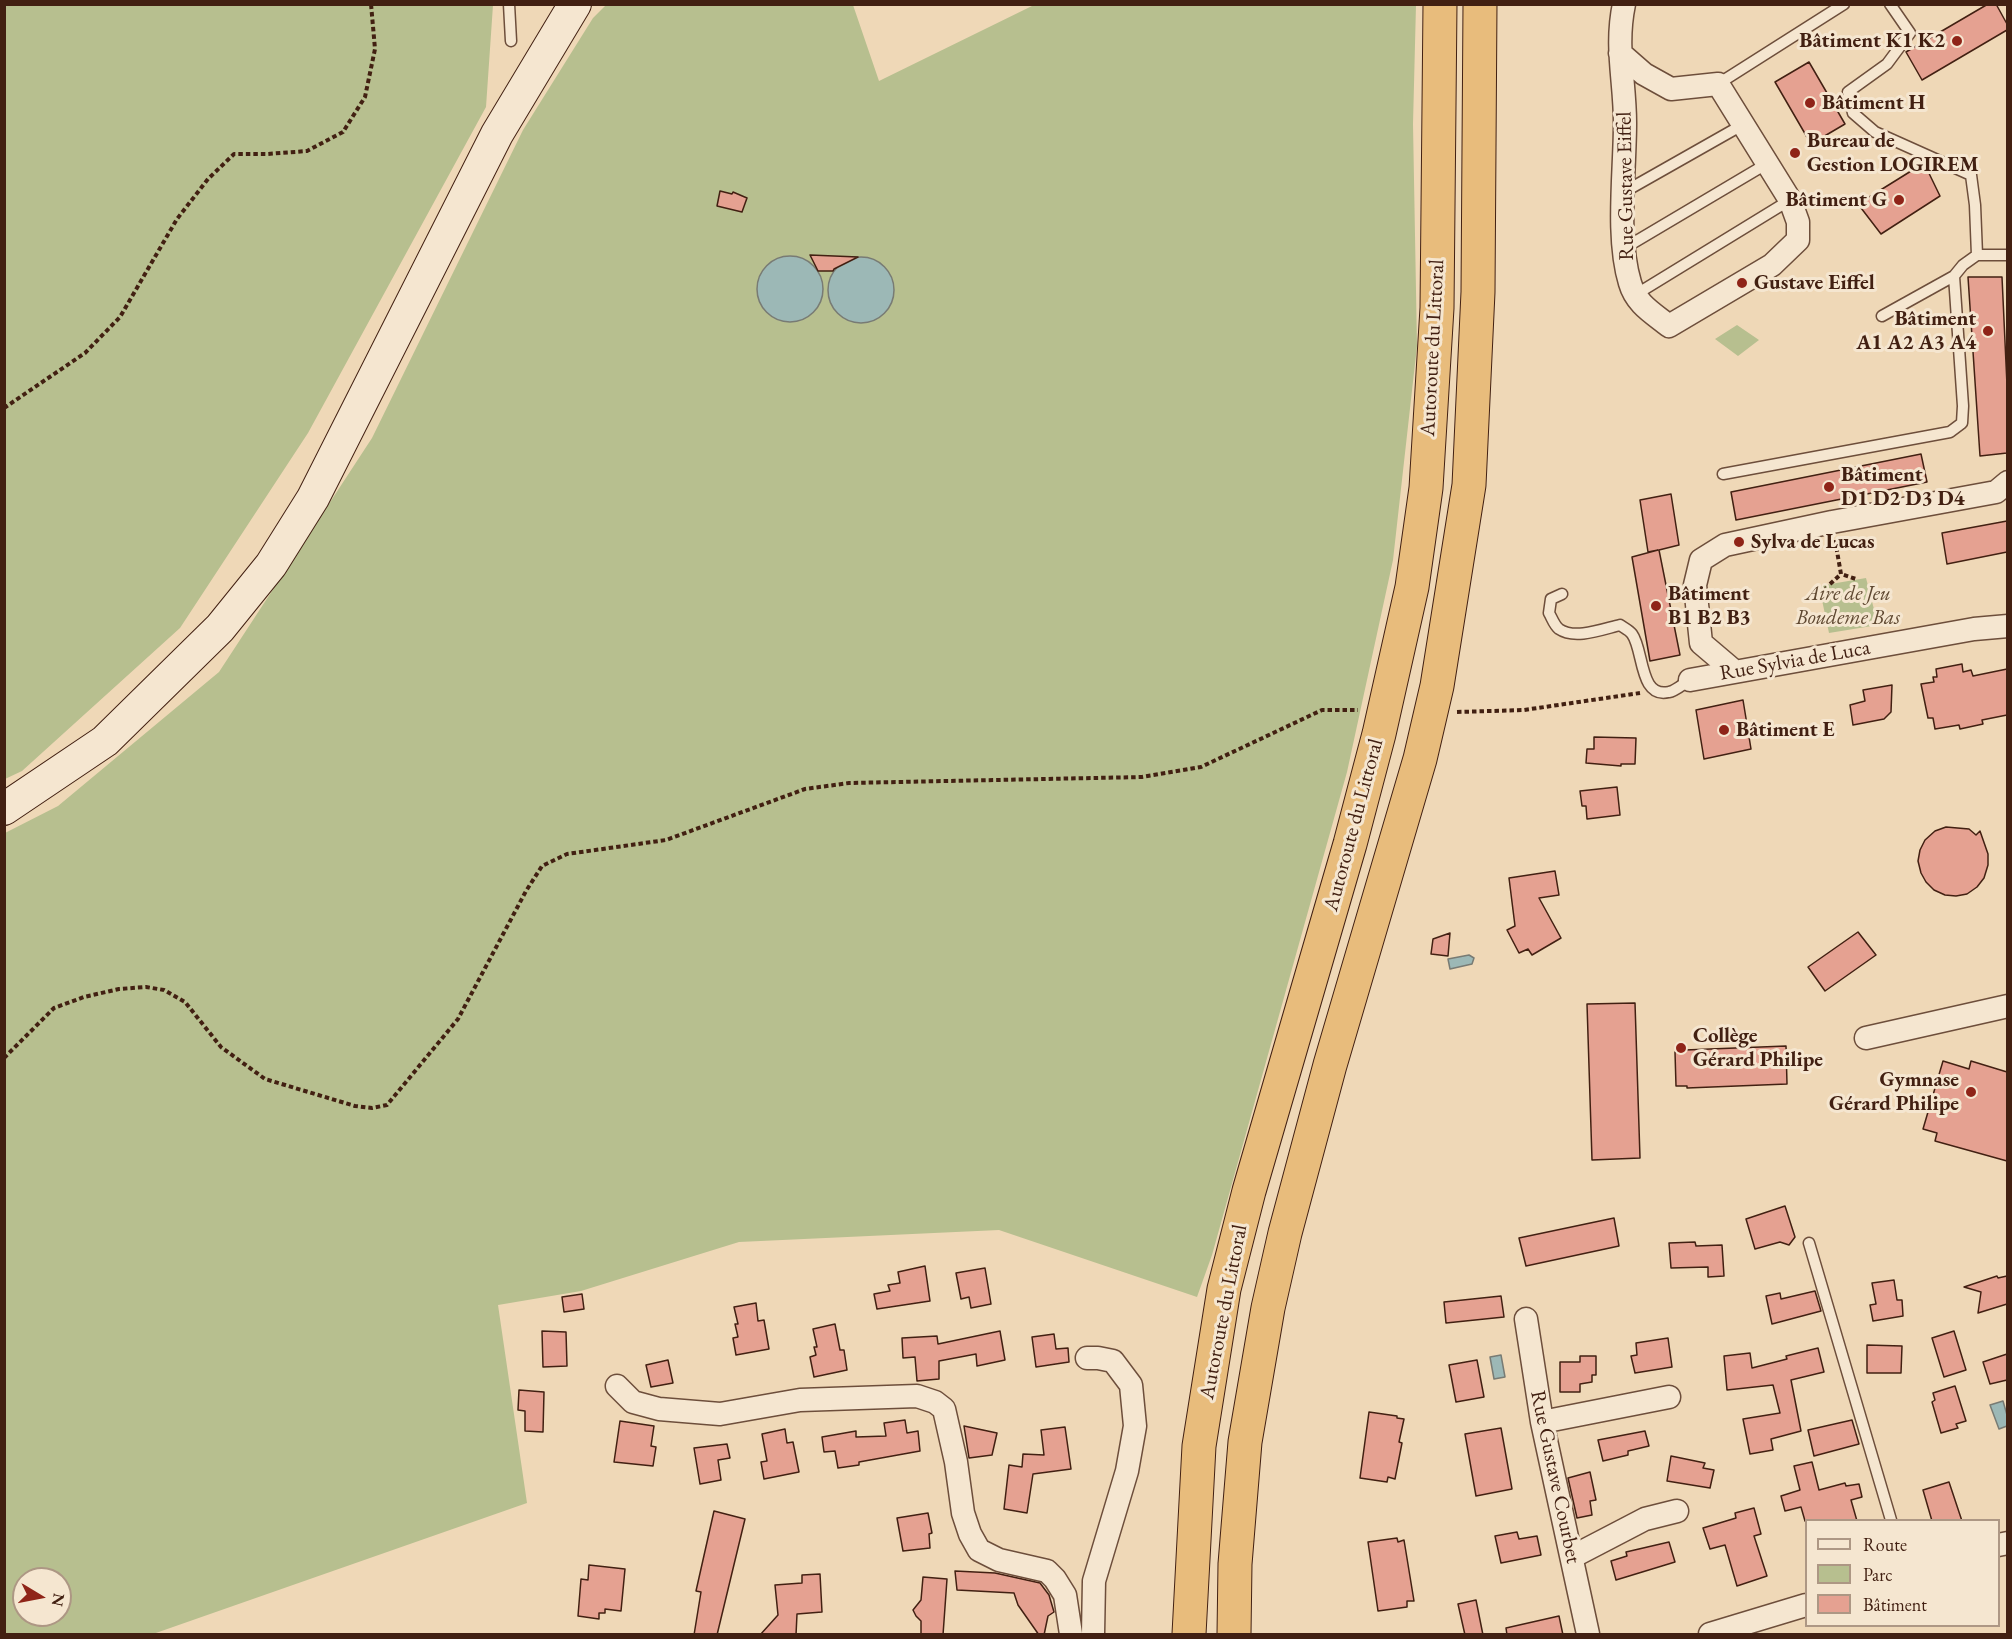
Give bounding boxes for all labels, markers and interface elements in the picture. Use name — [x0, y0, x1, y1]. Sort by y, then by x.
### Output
place label: Bâtiment K1 K2 — [1799, 28, 1945, 54]
marker: Bâtiment K1 K2 — [1950, 34, 1964, 48]
place label: Bâtiment H — [1822, 90, 1925, 116]
marker: Bâtiment H — [1803, 96, 1817, 110]
street label: Rue Gustave Eiffel — [1612, 111, 1640, 261]
place label: Bureau de Gestion LOGIREM — [1807, 128, 1979, 178]
marker: Bureau de Gestion LOGIREM — [1788, 146, 1802, 160]
place label: Bâtiment G — [1785, 187, 1887, 213]
marker: Bâtiment G — [1892, 193, 1906, 207]
street label: Autoroute du Littoral — [1416, 259, 1450, 437]
place label: Gustave Eiffel — [1754, 270, 1875, 296]
marker: Gustave Eiffel — [1735, 276, 1749, 290]
place label: Bâtiment A1 A2 A3 A4 — [1856, 306, 1976, 356]
marker: Bâtiment A1 A2 A3 A4 — [1981, 324, 1995, 338]
place label: Bâtiment D1 D2 D3 D4 — [1841, 462, 1965, 512]
marker: Bâtiment D1 D2 D3 D4 — [1822, 480, 1836, 494]
place label: Sylva de Lucas — [1751, 529, 1875, 555]
marker: Sylva de Lucas — [1732, 535, 1746, 549]
place label: Bâtiment B1 B2 B3 — [1668, 581, 1751, 631]
park label: Aire de Jeu Boudeme Bas — [1796, 581, 1900, 631]
marker: Bâtiment B1 B2 B3 — [1649, 599, 1663, 613]
street label: Rue Sylvia de Luca — [1718, 635, 1872, 687]
place label: Bâtiment E — [1736, 717, 1835, 743]
marker: Bâtiment E — [1717, 723, 1731, 737]
street label: Autoroute du Littoral — [1319, 736, 1389, 914]
place label: Collège Gérard Philipe — [1693, 1023, 1823, 1073]
marker: Collège Gérard Philipe — [1674, 1041, 1688, 1055]
place label: Gymnase Gérard Philipe — [1829, 1067, 1959, 1117]
marker: Gymnase Gérard Philipe — [1964, 1085, 1978, 1099]
street label: Autoroute du Littoral — [1195, 1223, 1253, 1401]
street label: Rue Gustave Courbet — [1524, 1388, 1586, 1566]
legend — [1805, 1519, 2000, 1627]
text: Route — [1863, 1533, 1907, 1556]
text: Parc — [1863, 1563, 1893, 1586]
north arrow — [12, 1567, 72, 1627]
text: N — [47, 1592, 70, 1608]
text: Bâtiment — [1863, 1593, 1927, 1616]

